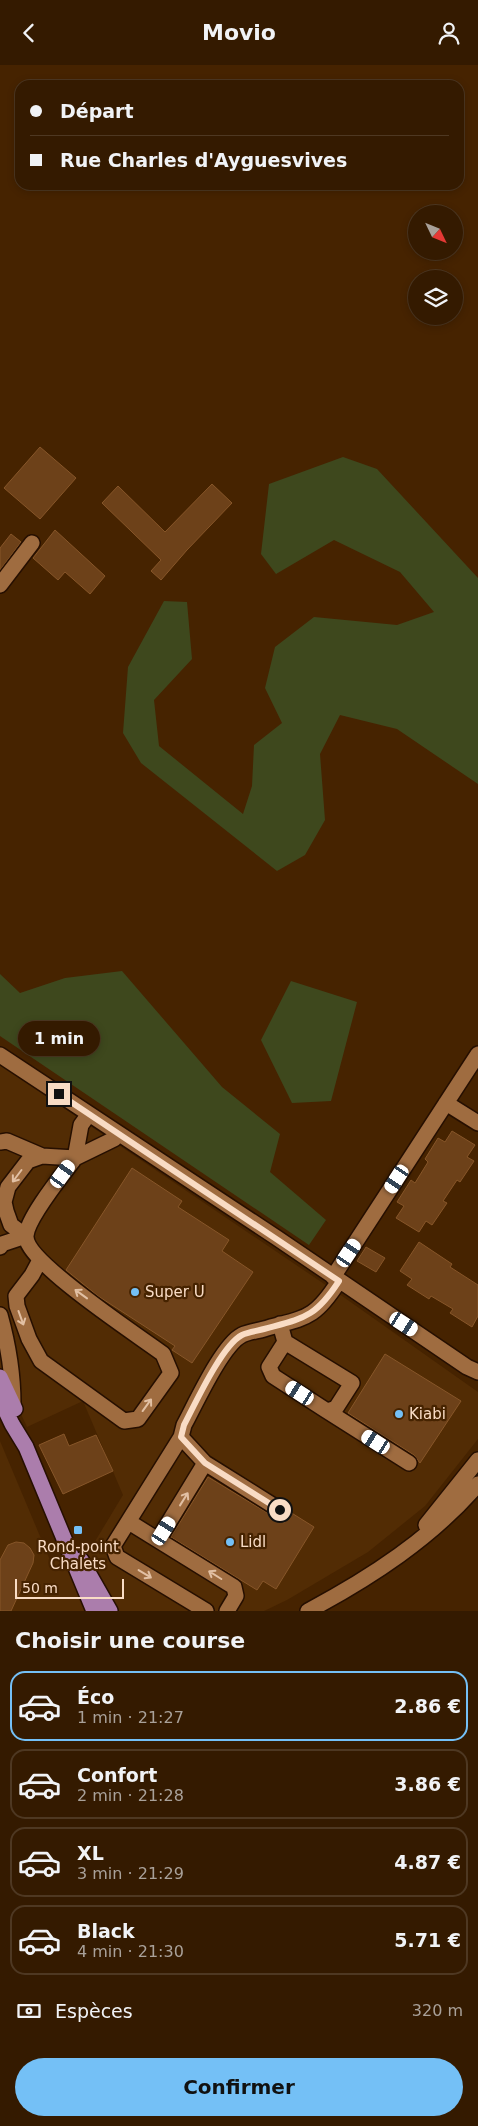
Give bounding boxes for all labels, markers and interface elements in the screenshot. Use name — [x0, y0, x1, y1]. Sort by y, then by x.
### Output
icon: back — [15, 19, 43, 47]
icon: person — [435, 19, 463, 47]
text: Movio — [202, 20, 276, 45]
text: Départ — [60, 100, 134, 122]
text: Rue Charles d'Ayguesvives — [60, 149, 347, 171]
north arrow — [408, 205, 462, 260]
map controls — [408, 205, 463, 325]
button: layers — [408, 270, 463, 325]
callout: 1 min — [18, 1021, 100, 1057]
text: 1 min — [34, 1029, 84, 1048]
route end — [48, 1083, 70, 1105]
car — [48, 1157, 77, 1191]
car — [382, 1162, 411, 1196]
one-way arrow — [12, 1169, 22, 1183]
car — [334, 1236, 363, 1270]
place label: Super U — [145, 1283, 205, 1301]
marker: Super U — [129, 1286, 141, 1298]
one-way arrow — [75, 1288, 88, 1299]
one-way arrow — [17, 1310, 26, 1325]
car — [387, 1310, 420, 1338]
car — [283, 1379, 316, 1407]
one-way arrow — [142, 1399, 153, 1412]
place label: Kiabi — [409, 1405, 446, 1423]
marker: Kiabi — [393, 1408, 405, 1420]
car — [359, 1428, 392, 1456]
one-way arrow — [179, 1492, 189, 1506]
route start — [269, 1499, 291, 1521]
car — [149, 1514, 178, 1548]
marker: Rond-point Chalets — [72, 1524, 84, 1536]
place label: Lidl — [240, 1533, 266, 1551]
marker: Lidl — [224, 1536, 236, 1548]
place label: Rond-point Chalets — [37, 1538, 119, 1573]
one-way arrow — [137, 1569, 151, 1579]
one-way arrow — [209, 1570, 223, 1580]
scale bar — [15, 1576, 124, 1599]
text: 50 m — [22, 1580, 58, 1596]
text: Choisir une course — [15, 1628, 245, 1653]
icon: car — [17, 1684, 62, 1729]
text: Éco — [77, 1686, 114, 1708]
text: 2.86 € — [394, 1695, 461, 1717]
text: 1 min · 21:27 — [77, 1708, 184, 1727]
icon: car — [17, 1762, 62, 1807]
text: Confort — [77, 1764, 157, 1786]
text: 3.86 € — [394, 1773, 461, 1795]
text: 2 min · 21:28 — [77, 1786, 184, 1805]
icon: car — [17, 1840, 62, 1885]
text: XL — [77, 1842, 104, 1864]
text: 4.87 € — [394, 1851, 461, 1873]
text: 3 min · 21:29 — [77, 1864, 184, 1883]
icon: car — [17, 1918, 62, 1963]
text: Black — [77, 1920, 135, 1942]
text: 5.71 € — [394, 1929, 461, 1951]
text: 4 min · 21:30 — [77, 1942, 184, 1961]
icon: cash — [15, 1997, 43, 2025]
text: Espèces — [55, 2000, 133, 2022]
text: 320 m — [412, 2001, 463, 2020]
button: Confirmer — [15, 2058, 463, 2116]

